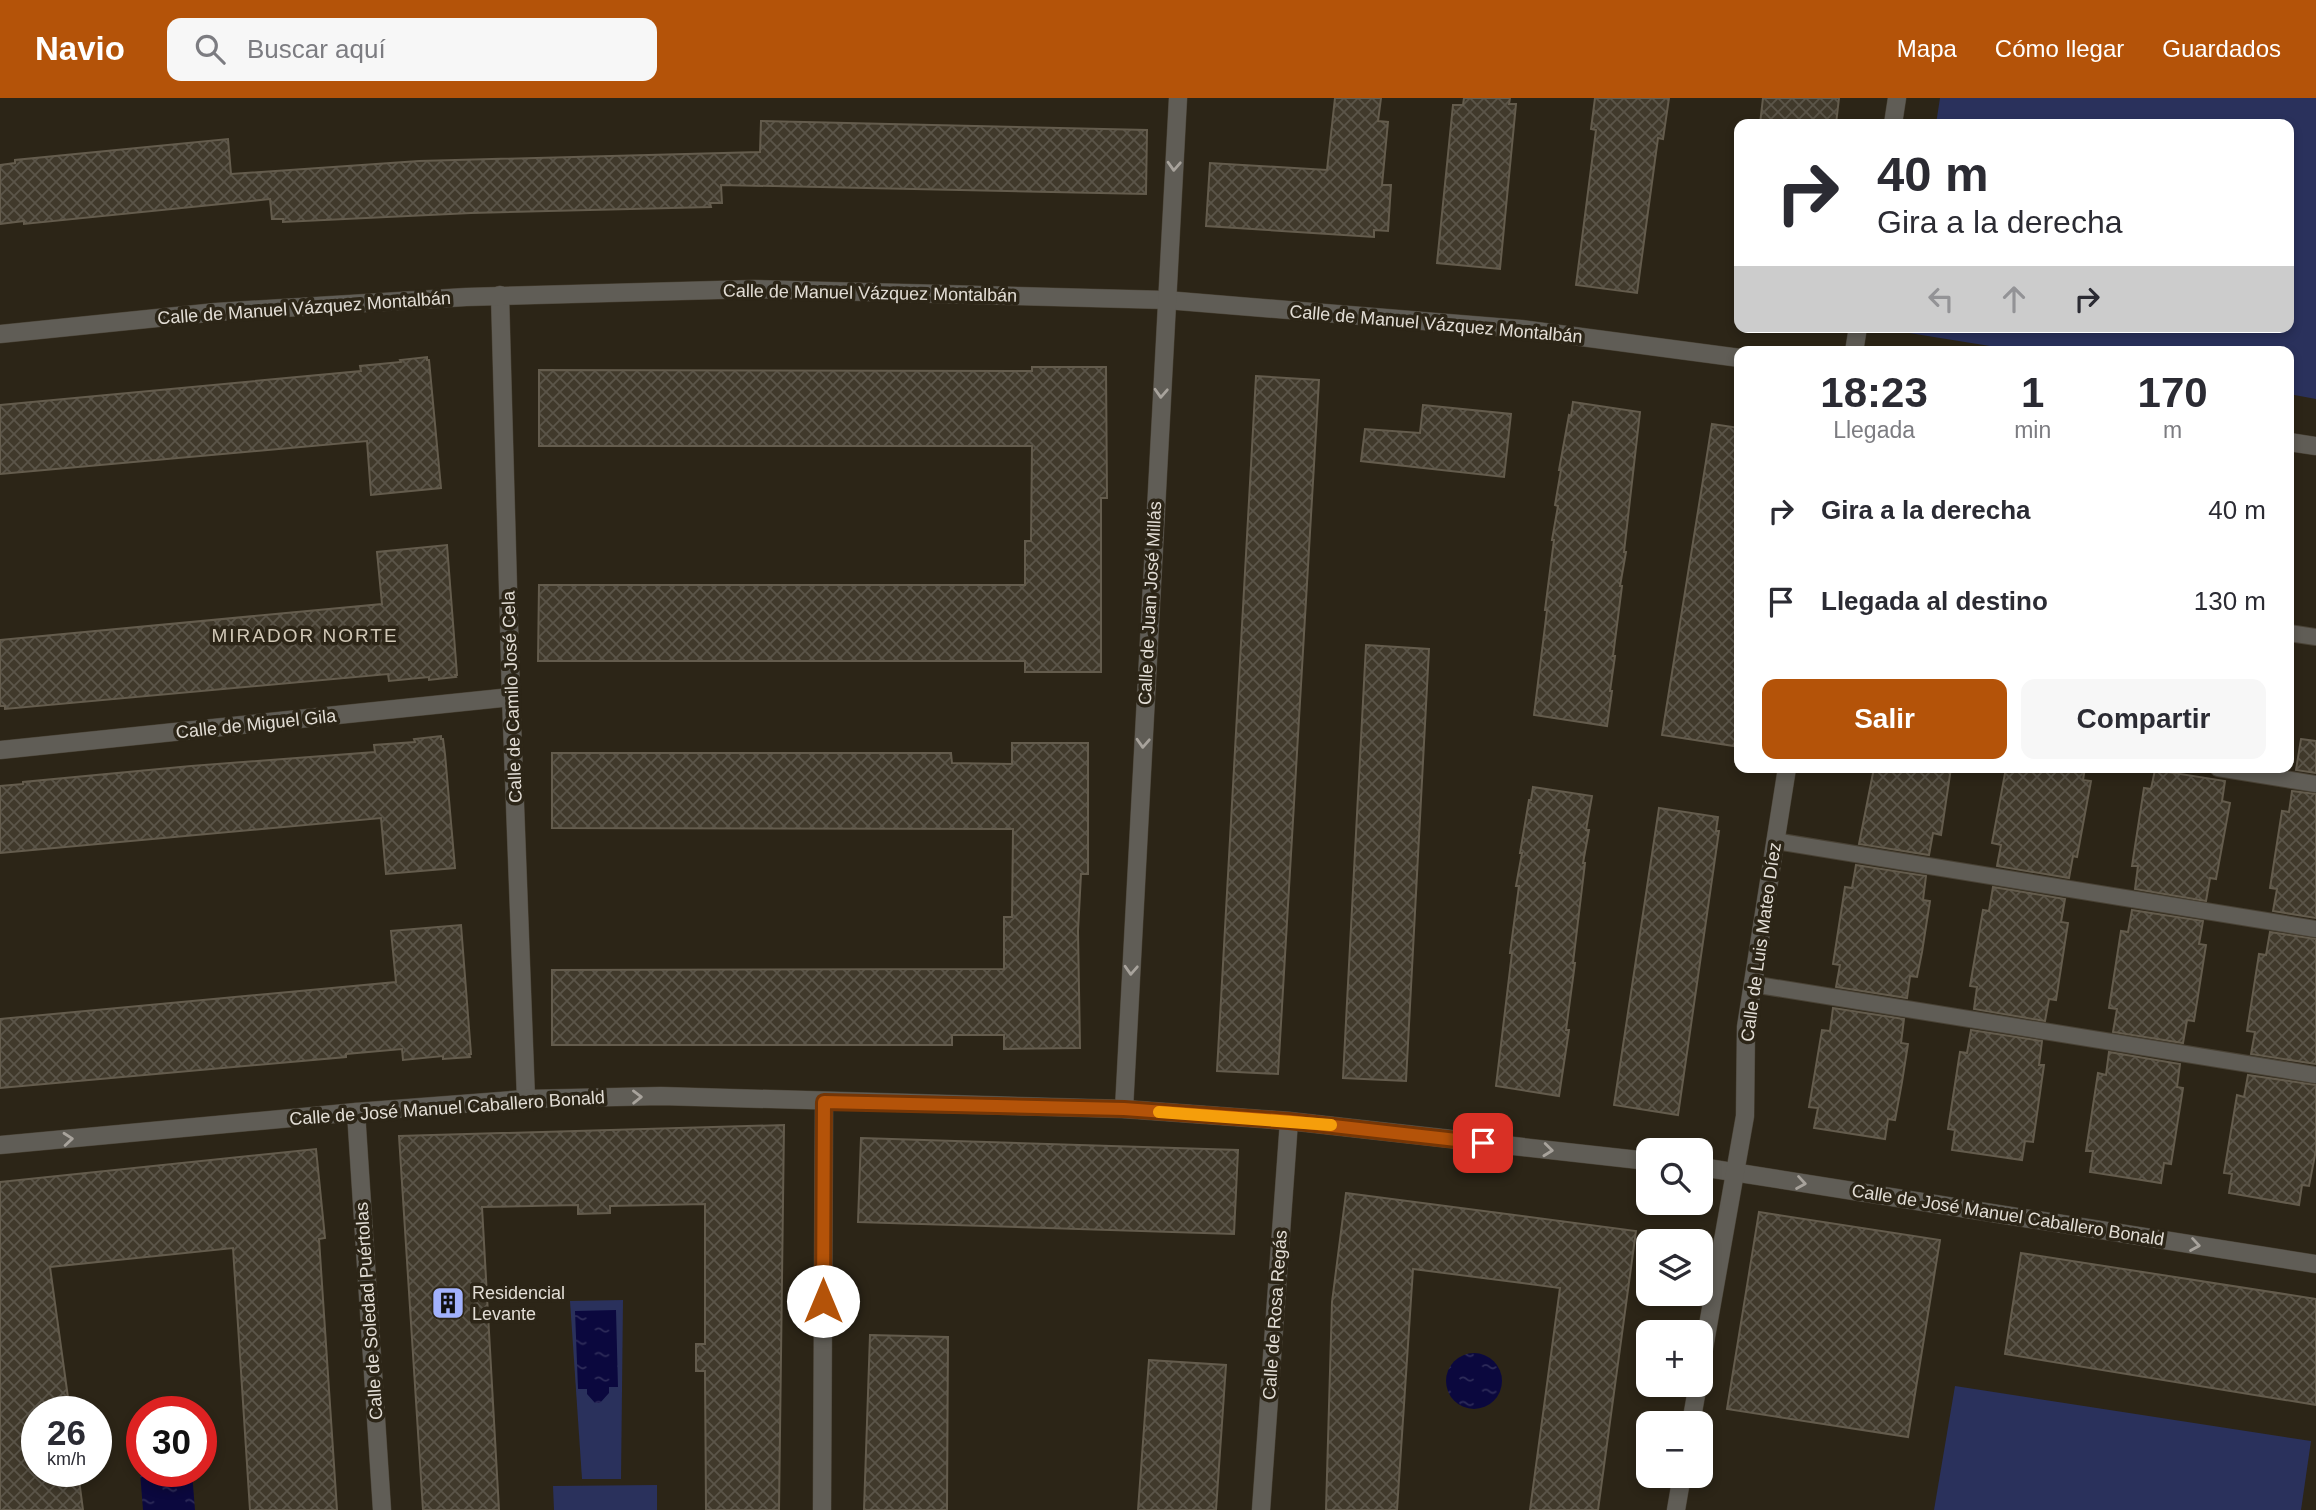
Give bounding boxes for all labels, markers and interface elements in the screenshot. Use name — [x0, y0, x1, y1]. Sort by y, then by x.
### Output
search box — [167, 18, 657, 81]
text: Navio — [35, 30, 125, 67]
icon: search — [191, 30, 229, 68]
text: Buscar aquí — [247, 34, 386, 64]
text: Mapa — [1897, 35, 1957, 62]
text: Cómo llegar — [1995, 35, 2124, 62]
text: Guardados — [2162, 35, 2281, 62]
icon: right — [1762, 147, 1853, 238]
text: 40 m — [1877, 147, 1989, 201]
one-way arrow — [1166, 161, 1181, 172]
text: Gira a la derecha — [1877, 204, 2122, 240]
street label: Calle de Manuel Vázquez Montalbán — [723, 280, 1017, 306]
icon: left — [1922, 280, 1960, 318]
icon: ahead — [1995, 280, 2033, 318]
icon: right — [2068, 280, 2106, 318]
street label: Calle de Manuel Vázquez Montalbán — [157, 288, 451, 328]
street label: Calle de Manuel Vázquez Montalbán — [1289, 301, 1583, 347]
text: 18:23 — [1820, 369, 1928, 416]
text: 1 — [2021, 369, 2044, 416]
text: 170 — [2138, 369, 2208, 416]
one-way arrow — [1154, 388, 1169, 399]
text: Llegada — [1833, 417, 1915, 443]
text: min — [2014, 417, 2051, 443]
text: m — [2163, 417, 2182, 443]
icon: right — [1762, 492, 1800, 530]
text: Gira a la derecha — [1821, 495, 2031, 525]
text: 40 m — [2208, 495, 2266, 525]
street label: Calle de Juan José Millás — [1135, 501, 1165, 705]
icon: arrive — [1762, 583, 1800, 621]
text: Llegada al destino — [1821, 586, 2048, 616]
text: 130 m — [2194, 586, 2266, 616]
street label: Calle de Camilo José Cela — [498, 590, 526, 803]
district label: MIRADOR NORTE — [211, 625, 399, 646]
button: Salir — [1762, 679, 2007, 759]
button: Compartir — [2021, 679, 2266, 759]
street label: Calle de Miguel Gila — [175, 706, 338, 742]
one-way arrow — [1135, 738, 1150, 749]
street label: Calle de Luis Mateo Díez — [1737, 841, 1785, 1043]
one-way arrow — [1123, 965, 1138, 976]
street label: Calle de José Manuel Caballero Bonald — [289, 1087, 605, 1129]
one-way arrow — [631, 1089, 642, 1104]
pin — [1453, 1113, 1513, 1173]
icon: arrive — [1464, 1124, 1502, 1162]
one-way arrow — [63, 1132, 74, 1147]
map controls — [1636, 1138, 1713, 1488]
button: search — [1636, 1138, 1713, 1215]
one-way arrow — [1543, 1142, 1554, 1157]
one-way arrow — [1795, 1175, 1807, 1190]
street label: Calle de José Manuel Caballero Bonald — [1850, 1180, 2166, 1250]
street label: Calle de Soledad Puértolas — [351, 1201, 387, 1421]
street label: Calle de Rosa Regás — [1259, 1229, 1291, 1401]
button: layers — [1636, 1229, 1713, 1306]
one-way arrow — [2189, 1237, 2201, 1252]
position arrow — [786, 1264, 860, 1338]
place label: Residencial Levante — [472, 1283, 565, 1324]
building icon: Residencial Levante — [429, 1284, 467, 1322]
button: + — [1636, 1320, 1713, 1397]
speed limit sign: 30 — [126, 1396, 217, 1487]
button: − — [1636, 1411, 1713, 1488]
text: 26 — [47, 1413, 86, 1452]
text: km/h — [47, 1449, 86, 1469]

